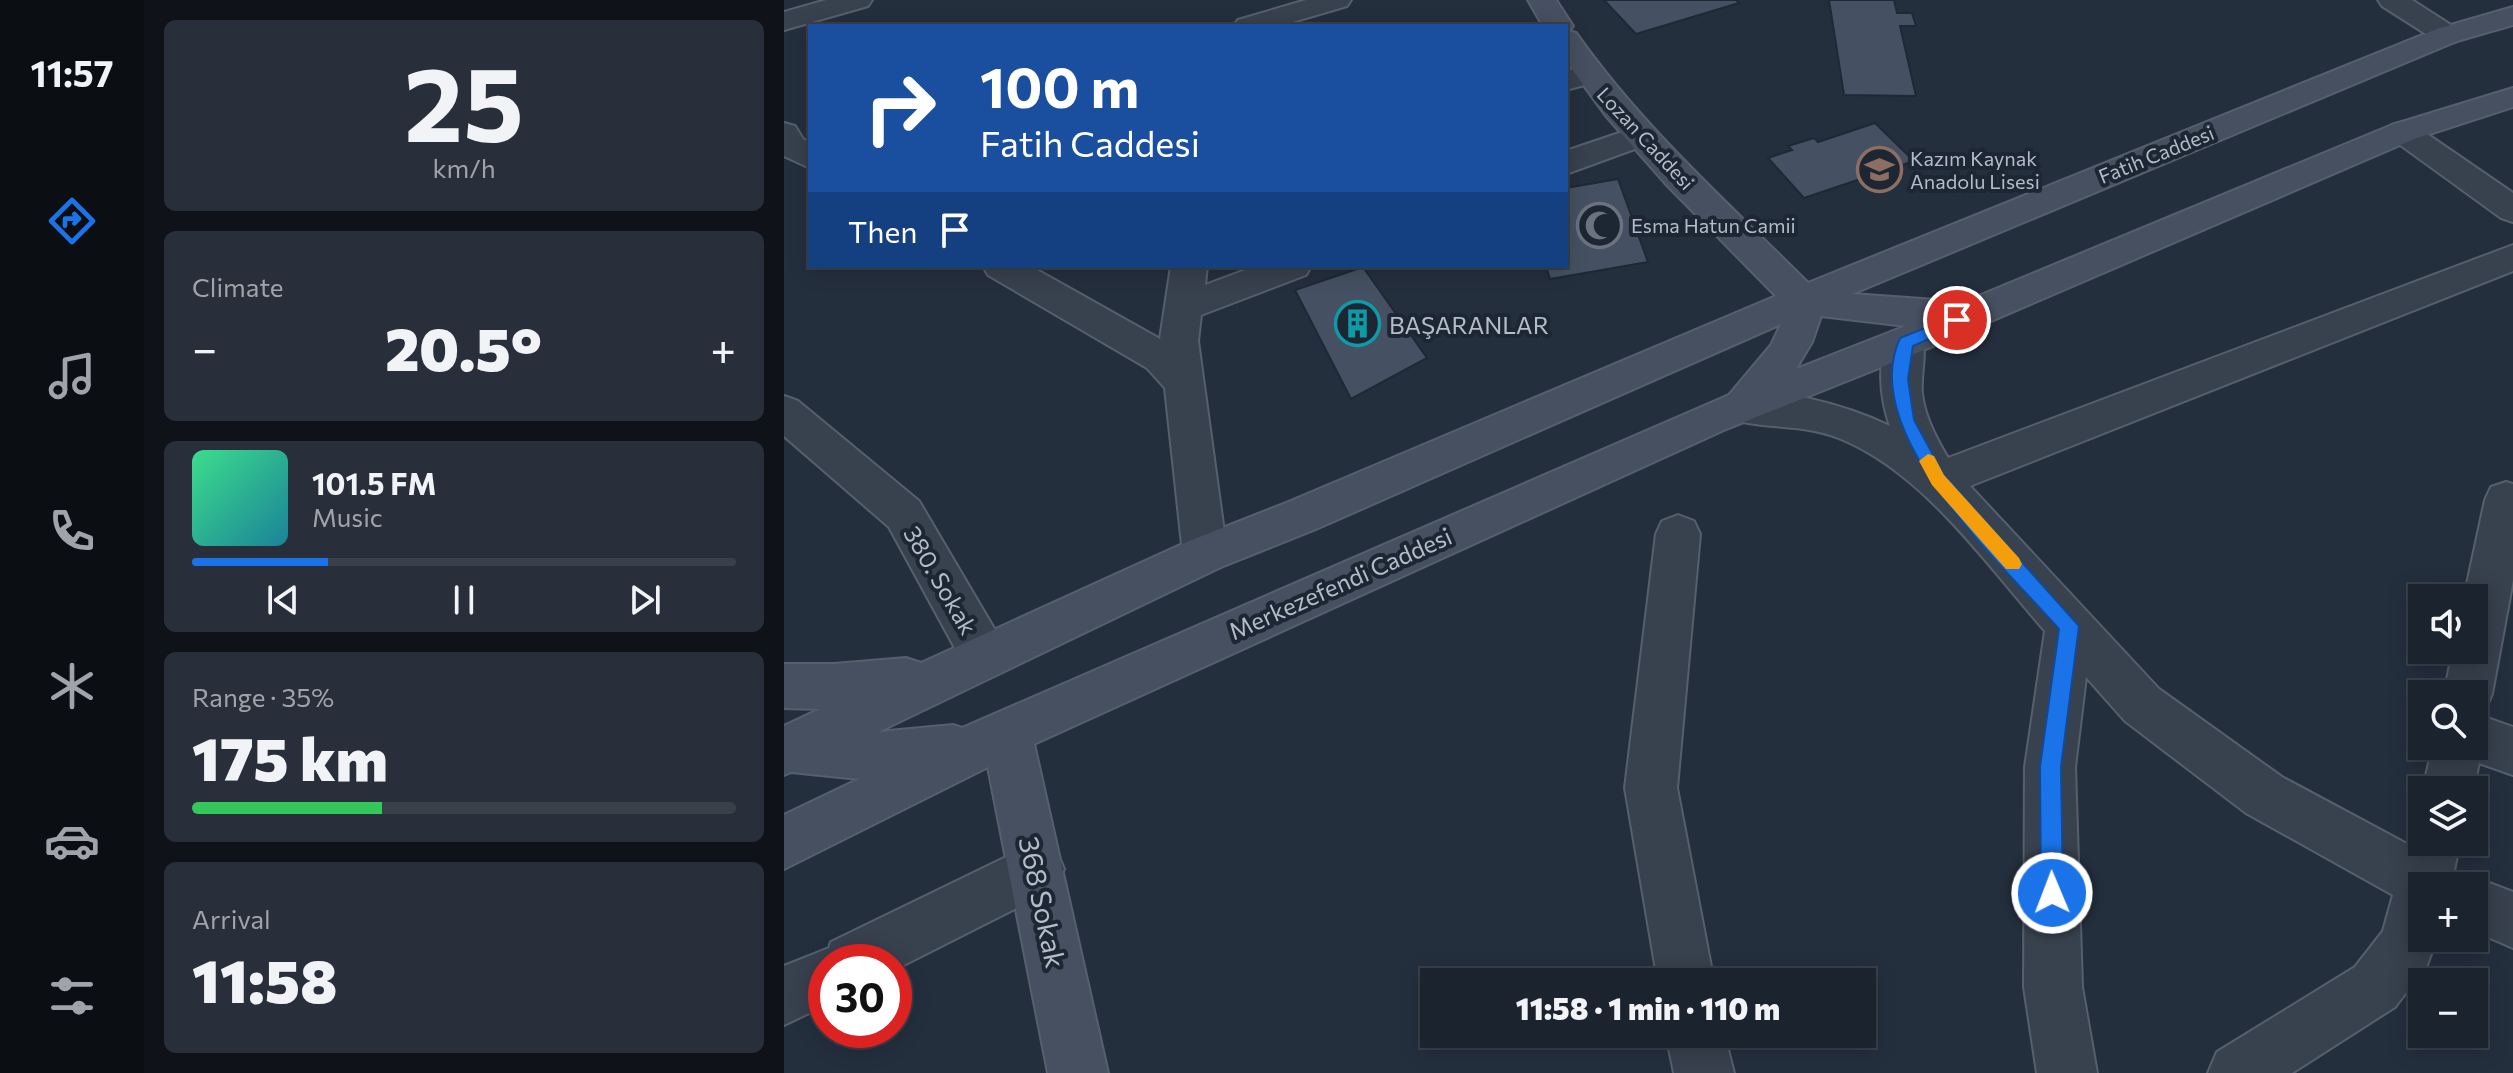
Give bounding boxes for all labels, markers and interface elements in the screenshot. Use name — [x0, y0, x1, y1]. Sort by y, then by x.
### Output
text: 25 — [404, 36, 524, 163]
text: 11:57 — [31, 50, 113, 94]
text: 100 m — [980, 51, 1139, 120]
icon: right — [848, 56, 952, 160]
street label: Lozan Caddesi — [1593, 82, 1699, 194]
text: Fatih Caddesi — [980, 120, 1200, 164]
street label: Fatih Caddesi — [2095, 120, 2217, 188]
school or university icon: Kazım Kaynak Anadolu Lisesi — [1855, 145, 1903, 193]
place label: Kazım Kaynak Anadolu Lisesi — [1910, 146, 2040, 193]
text: km/h — [432, 152, 496, 183]
icon: directions — [44, 193, 100, 249]
mosque icon: Esma Hatun Camii — [1576, 201, 1624, 249]
icon: arrive — [933, 208, 977, 252]
text: Then — [848, 212, 917, 249]
place label: Esma Hatun Camii — [1631, 213, 1796, 237]
text: Climate — [192, 271, 284, 302]
pin — [1923, 286, 1991, 354]
icon: arrive — [1935, 298, 1979, 342]
building icon: BAŞARANLAR — [1334, 300, 1382, 348]
text: 20.5° — [385, 310, 542, 383]
place label: BAŞARANLAR — [1389, 310, 1549, 339]
text: − — [192, 320, 217, 374]
text: + — [710, 320, 736, 374]
icon: music — [44, 348, 100, 404]
text: 101.5 FM — [312, 464, 436, 501]
text: Music — [312, 501, 383, 532]
icon: phone — [44, 503, 100, 559]
street label: 380. Sokak — [898, 520, 984, 640]
street label: Merkezefendi Caddesi — [1224, 521, 1456, 645]
icon: previous — [261, 578, 305, 622]
icon: pause — [442, 578, 486, 622]
icon: next — [623, 578, 667, 622]
map controls — [2408, 584, 2488, 1048]
button: sound — [2408, 584, 2488, 664]
icon: climate — [44, 658, 100, 714]
button: search — [2408, 680, 2488, 760]
text: Range · 35% — [192, 681, 334, 712]
text: 175 km — [192, 720, 388, 793]
button: layers — [2408, 776, 2488, 856]
icon: car — [44, 813, 100, 869]
street label: 368 Sokak — [1012, 833, 1074, 971]
position arrow — [2010, 851, 2094, 935]
button: + — [2408, 872, 2488, 952]
text: Arrival — [192, 903, 271, 934]
text: 11:58 — [192, 942, 338, 1015]
speed limit sign: 30 — [808, 944, 912, 1048]
icon: filters — [44, 968, 100, 1024]
button: − — [2408, 968, 2488, 1048]
text: 11:58 · 1 min · 110 m — [1516, 989, 1780, 1026]

